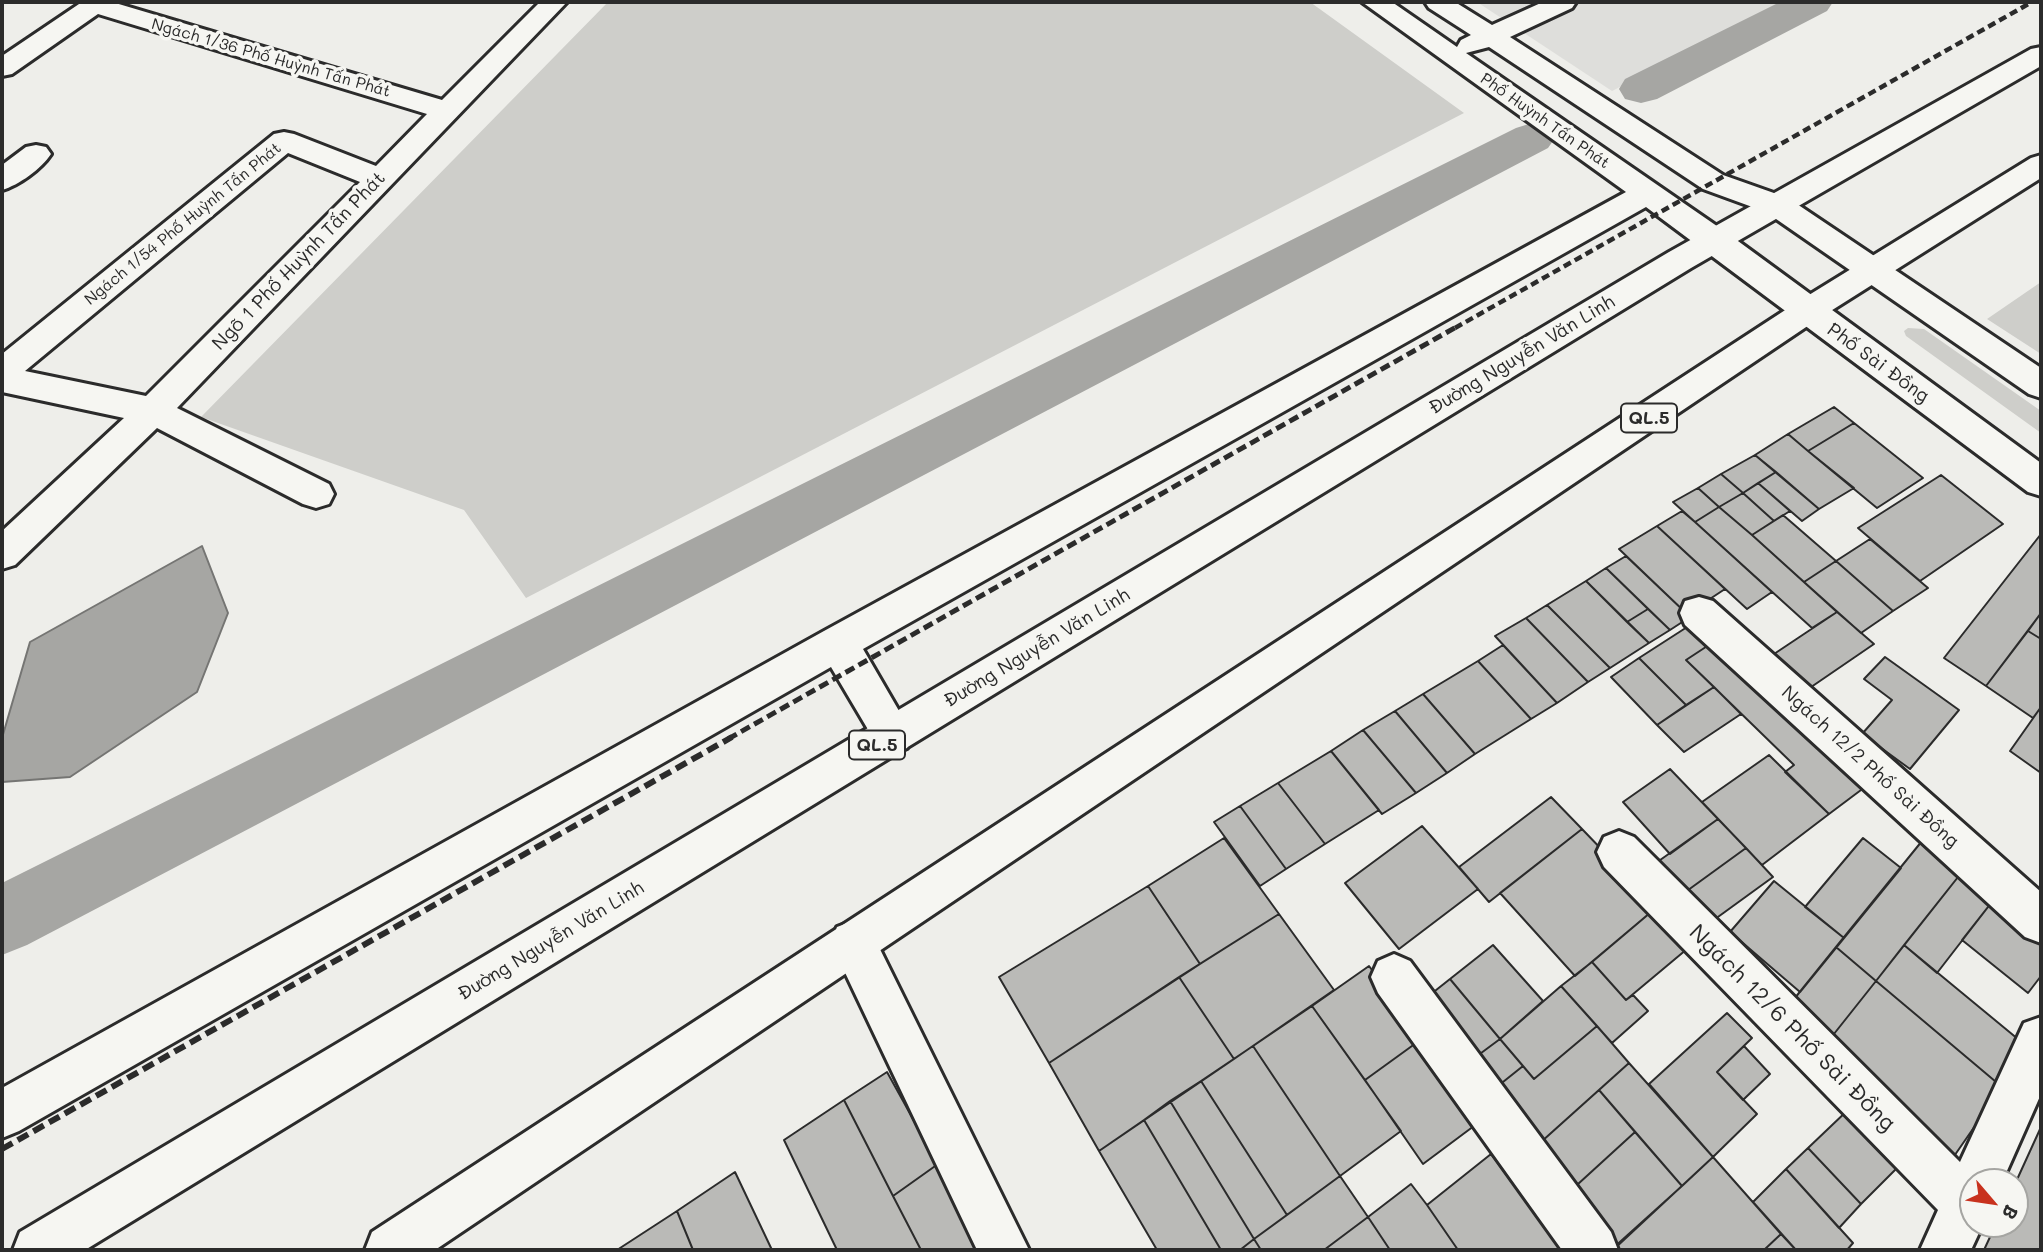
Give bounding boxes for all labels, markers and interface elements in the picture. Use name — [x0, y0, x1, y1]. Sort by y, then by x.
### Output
street label: Ngách 1/36 Phố Huỳnh Tấn Phát — [149, 15, 393, 101]
street label: Phố Huỳnh Tấn Phát — [1477, 69, 1613, 173]
street label: Ngách 1/54 Phố Huỳnh Tấn Phát — [81, 139, 285, 309]
street label: Ngõ 1 Phố Huỳnh Tấn Phát — [208, 167, 390, 355]
street label: Đường Nguyễn Văn Linh — [1425, 290, 1619, 420]
street label: Phố Sài Đồng — [1823, 318, 1933, 408]
road number: QL.5 — [1621, 404, 1677, 432]
street label: Đường Nguyễn Văn Linh — [940, 583, 1134, 713]
street label: Ngách 12/2 Phố Sài Đồng — [1776, 681, 1964, 853]
road number: QL.5 — [849, 730, 905, 760]
street label: Đường Nguyễn Văn Linh — [454, 876, 648, 1006]
street label: Ngách 12/6 Phố Sài Đồng — [1683, 919, 1901, 1137]
north arrow — [1959, 1168, 2029, 1238]
text: B — [1997, 1201, 2025, 1224]

